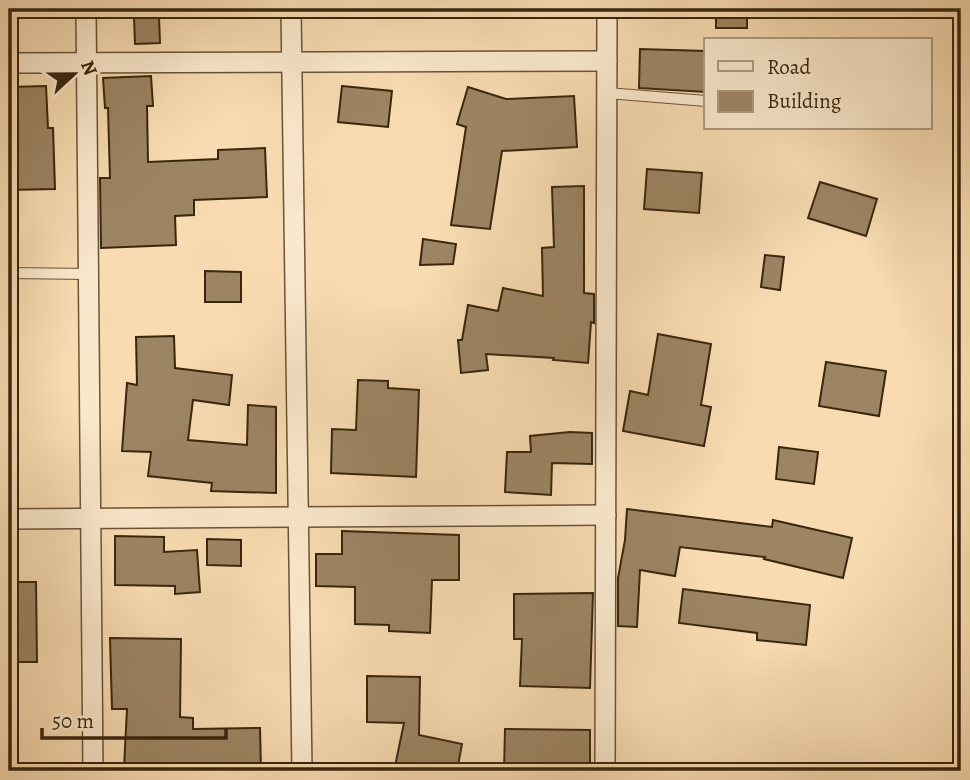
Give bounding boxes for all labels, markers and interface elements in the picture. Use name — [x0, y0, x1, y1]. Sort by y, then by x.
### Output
north arrow — [38, 38, 108, 108]
legend — [704, 38, 932, 130]
text: Road — [767, 53, 811, 81]
text: N — [74, 57, 104, 79]
text: Building — [767, 87, 842, 115]
scale bar — [42, 696, 226, 740]
text: 50 m — [52, 707, 94, 735]

